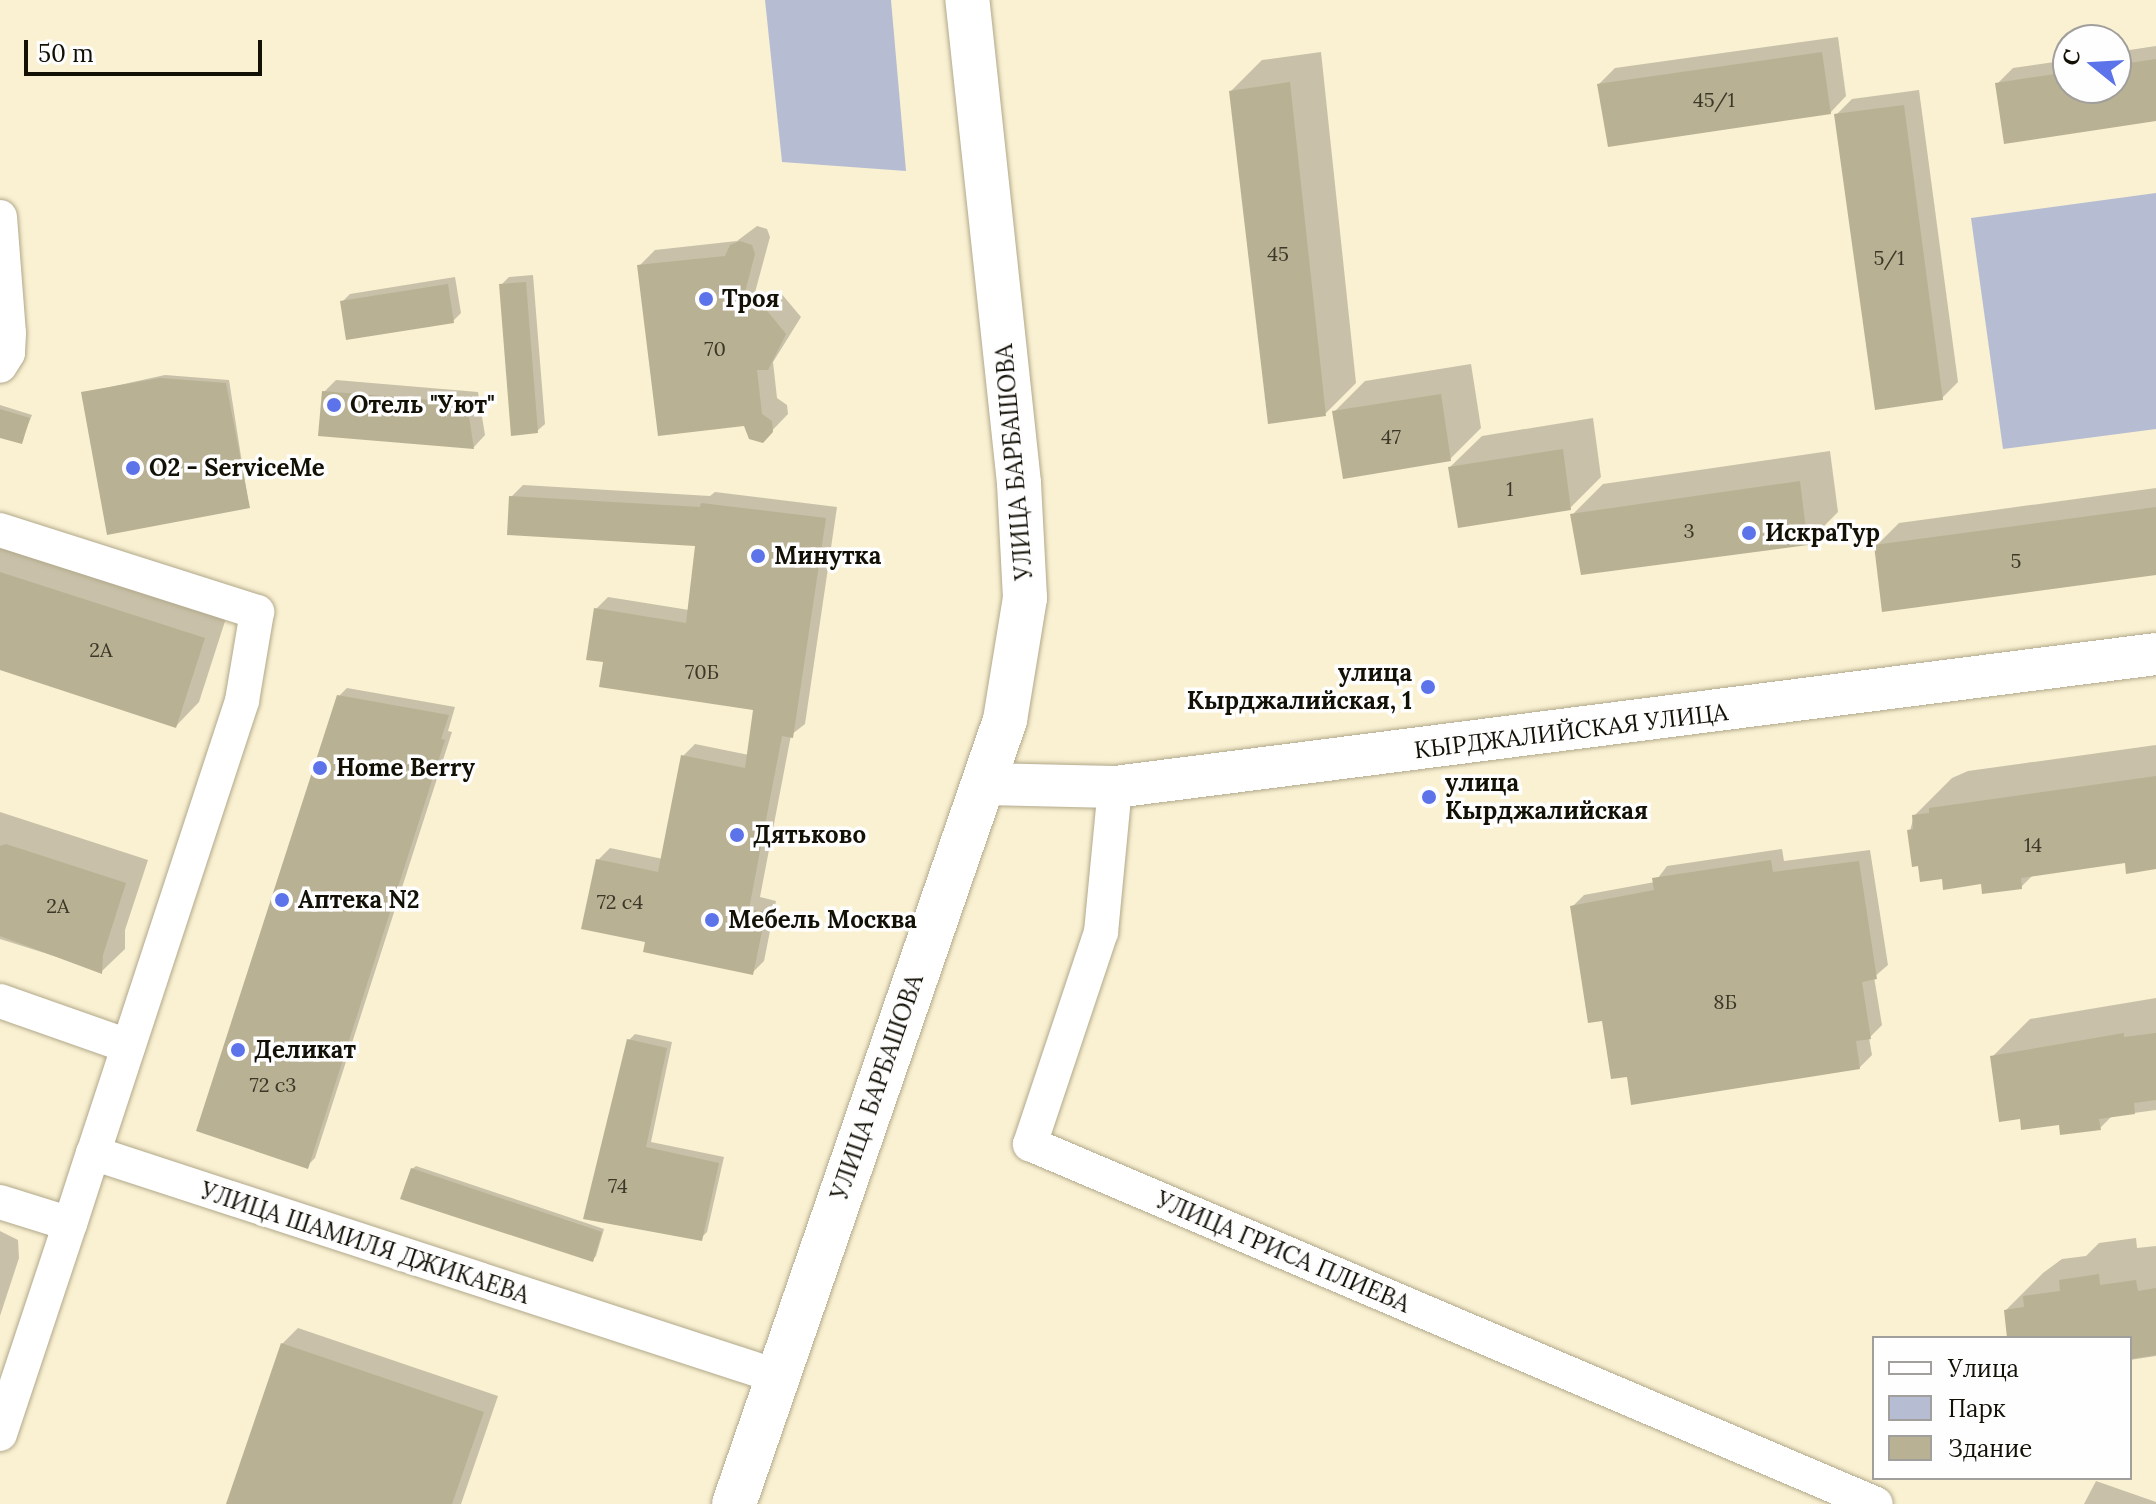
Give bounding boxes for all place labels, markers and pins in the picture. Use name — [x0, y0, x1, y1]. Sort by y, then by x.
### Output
place label: Троя — [722, 285, 780, 313]
marker: Троя — [697, 290, 715, 308]
place label: Отель "Уют" — [350, 391, 495, 419]
marker: Отель "Уют" — [325, 396, 343, 414]
place label: О2 - ServiceMe — [149, 454, 325, 482]
marker: О2 - ServiceMe — [124, 459, 142, 477]
place label: ИскраТур — [1765, 519, 1880, 547]
marker: ИскраТур — [1740, 524, 1758, 542]
place label: Минутка — [774, 542, 881, 570]
marker: Минутка — [749, 547, 767, 565]
place label: улица Кырджалийская, 1 — [1187, 659, 1412, 715]
marker: улица Кырджалийская, 1 — [1419, 678, 1437, 696]
place label: Home Berry — [336, 754, 475, 782]
marker: Home Berry — [311, 759, 329, 777]
place label: улица Кырджалийская — [1445, 769, 1648, 825]
marker: улица Кырджалийская — [1420, 788, 1438, 806]
place label: Дятьково — [753, 821, 866, 849]
marker: Дятьково — [728, 826, 746, 844]
place label: Аптека N2 — [298, 886, 420, 914]
marker: Аптека N2 — [273, 891, 291, 909]
place label: Мебель Москва — [728, 906, 917, 934]
marker: Мебель Москва — [703, 911, 721, 929]
place label: Деликат — [254, 1036, 356, 1064]
marker: Деликат — [229, 1041, 247, 1059]

